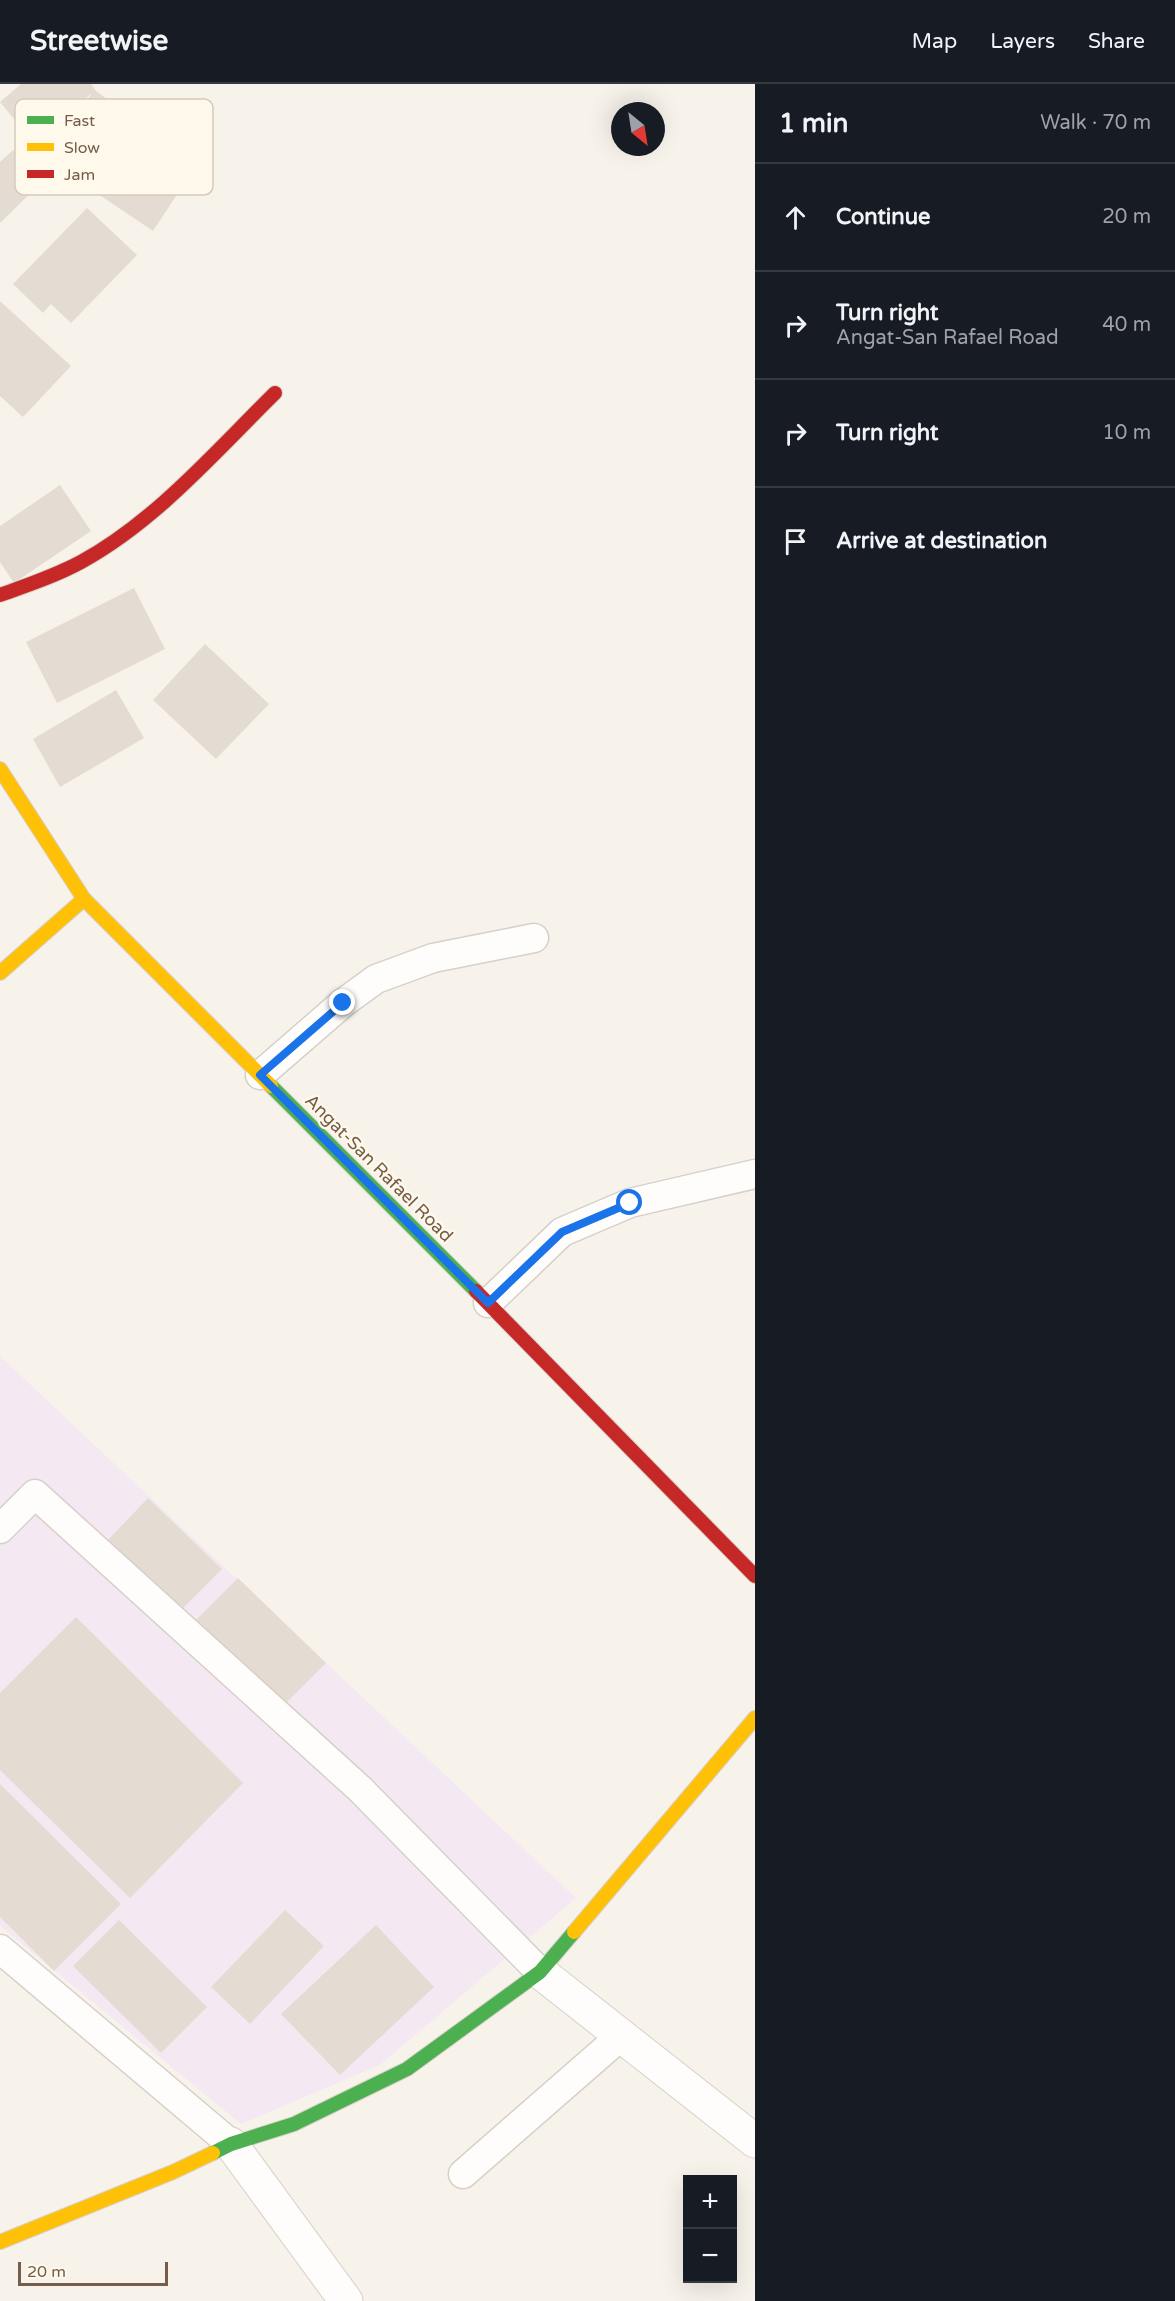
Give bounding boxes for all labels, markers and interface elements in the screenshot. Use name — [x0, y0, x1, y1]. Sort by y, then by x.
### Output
text: Streetwise — [30, 24, 168, 58]
text: Map — [912, 29, 957, 54]
text: Layers — [990, 29, 1055, 54]
text: Share — [1088, 29, 1145, 54]
legend — [15, 99, 213, 195]
north arrow — [611, 102, 665, 156]
text: 1 min — [779, 108, 848, 139]
text: Fast — [64, 111, 95, 131]
text: Walk · 70 m — [1040, 111, 1151, 135]
text: Slow — [64, 138, 100, 158]
text: Jam — [64, 165, 95, 185]
icon: ahead — [779, 201, 812, 234]
text: Continue — [836, 204, 931, 230]
text: 20 m — [1102, 205, 1151, 229]
text: Turn right — [836, 300, 938, 326]
icon: right — [779, 309, 812, 342]
text: 40 m — [1102, 313, 1151, 337]
text: Angat-San Rafael Road — [836, 326, 1059, 350]
icon: right — [779, 417, 812, 450]
text: Turn right — [836, 420, 938, 446]
text: 10 m — [1102, 421, 1151, 445]
icon: arrive — [779, 525, 812, 558]
text: Arrive at destination — [836, 528, 1047, 554]
route end — [329, 989, 355, 1015]
street label: Angat-San Rafael Road — [300, 1089, 458, 1247]
route start — [616, 1189, 642, 1215]
map controls — [683, 2175, 737, 2283]
button: + — [683, 2175, 737, 2229]
button: − — [683, 2229, 737, 2283]
scale bar — [18, 2259, 168, 2286]
text: 20 m — [27, 2262, 66, 2282]

